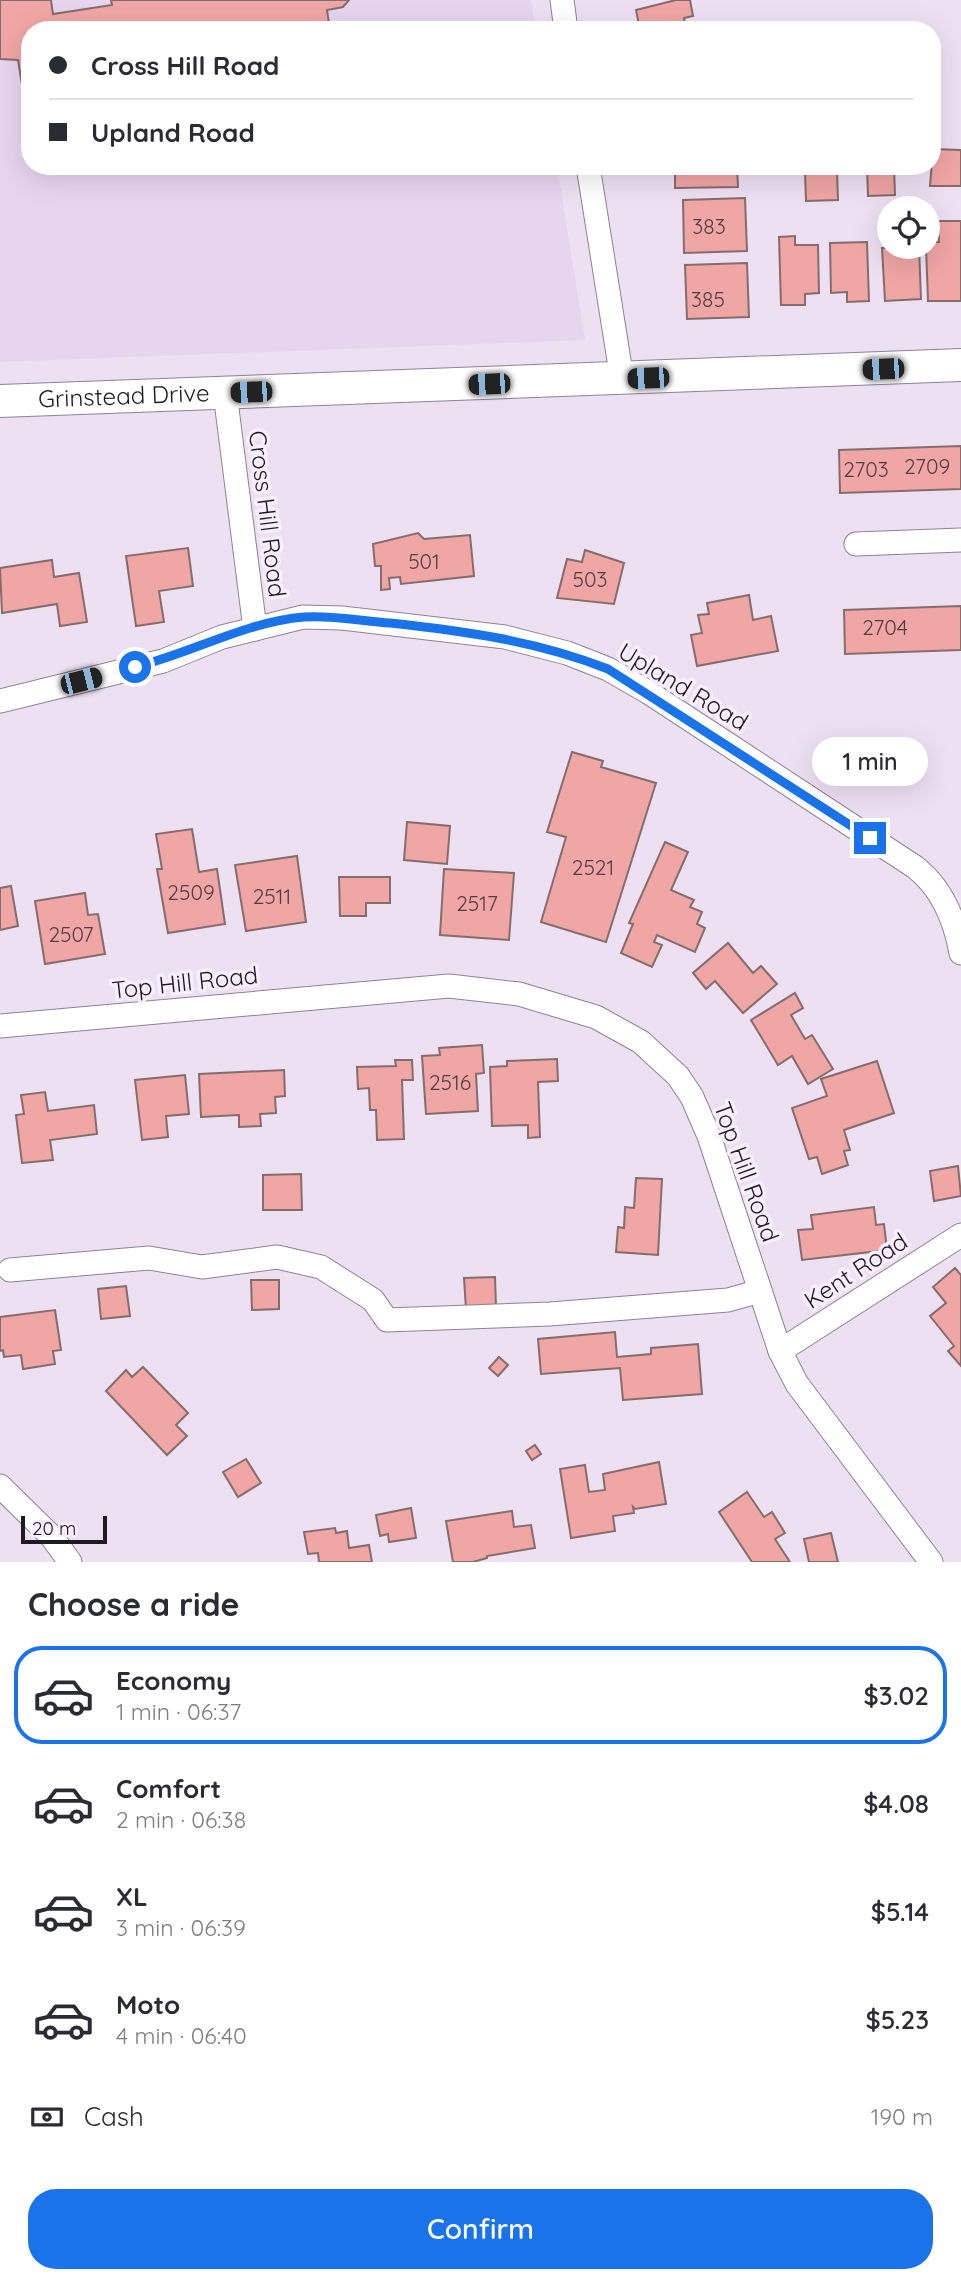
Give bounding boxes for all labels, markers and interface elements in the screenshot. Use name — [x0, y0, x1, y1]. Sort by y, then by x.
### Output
text: Cross Hill Road — [91, 49, 279, 82]
text: Upland Road — [91, 116, 255, 149]
map controls — [877, 196, 940, 259]
button: locate — [877, 196, 940, 259]
house number: 383 — [692, 213, 726, 239]
house number: 385 — [691, 286, 725, 312]
car — [862, 358, 905, 380]
car — [627, 367, 670, 389]
car — [468, 373, 511, 395]
street label: Grinstead Drive — [38, 377, 210, 414]
car — [230, 381, 273, 403]
street label: Cross Hill Road — [243, 429, 293, 599]
house number: 2709 — [904, 453, 950, 479]
house number: 2703 — [843, 456, 889, 482]
house number: 501 — [408, 548, 440, 574]
house number: 503 — [573, 566, 607, 592]
house number: 2704 — [862, 614, 908, 640]
street label: Upland Road — [613, 636, 754, 737]
route start — [119, 651, 151, 683]
car — [59, 666, 104, 696]
callout: 1 min — [812, 736, 928, 786]
text: 1 min — [842, 747, 898, 776]
route end — [854, 822, 886, 854]
house number: 2521 — [572, 854, 614, 880]
house number: 2509 — [167, 879, 215, 905]
house number: 2511 — [253, 883, 291, 909]
house number: 2517 — [456, 890, 498, 916]
house number: 2507 — [48, 921, 94, 947]
street label: Top Hill Road — [110, 959, 259, 1005]
house number: 2516 — [429, 1069, 471, 1095]
street label: Top Hill Road — [708, 1098, 786, 1246]
street label: Kent Road — [798, 1226, 913, 1315]
scale bar — [21, 1513, 107, 1545]
text: 20 m — [32, 1516, 76, 1540]
text: Choose a ride — [28, 1584, 240, 1624]
icon: car — [32, 1664, 95, 1727]
text: Economy — [116, 1664, 231, 1697]
text: $3.02 — [864, 1679, 929, 1712]
text: 1 min · 06:37 — [116, 1697, 241, 1726]
icon: car — [32, 1772, 95, 1835]
text: Comfort — [116, 1772, 221, 1805]
text: $4.08 — [863, 1787, 929, 1820]
text: 2 min · 06:38 — [116, 1805, 246, 1834]
icon: car — [32, 1880, 95, 1943]
text: XL — [116, 1880, 148, 1913]
text: $5.14 — [871, 1895, 929, 1928]
text: 3 min · 06:39 — [116, 1913, 246, 1942]
icon: car — [32, 1988, 95, 2051]
text: Moto — [116, 1988, 180, 2021]
text: $5.23 — [866, 2003, 929, 2036]
text: 4 min · 06:40 — [116, 2021, 247, 2050]
icon: cash — [28, 2098, 66, 2136]
text: Cash — [84, 2100, 144, 2133]
text: 190 m — [871, 2102, 933, 2131]
button: Confirm — [28, 2189, 933, 2269]

